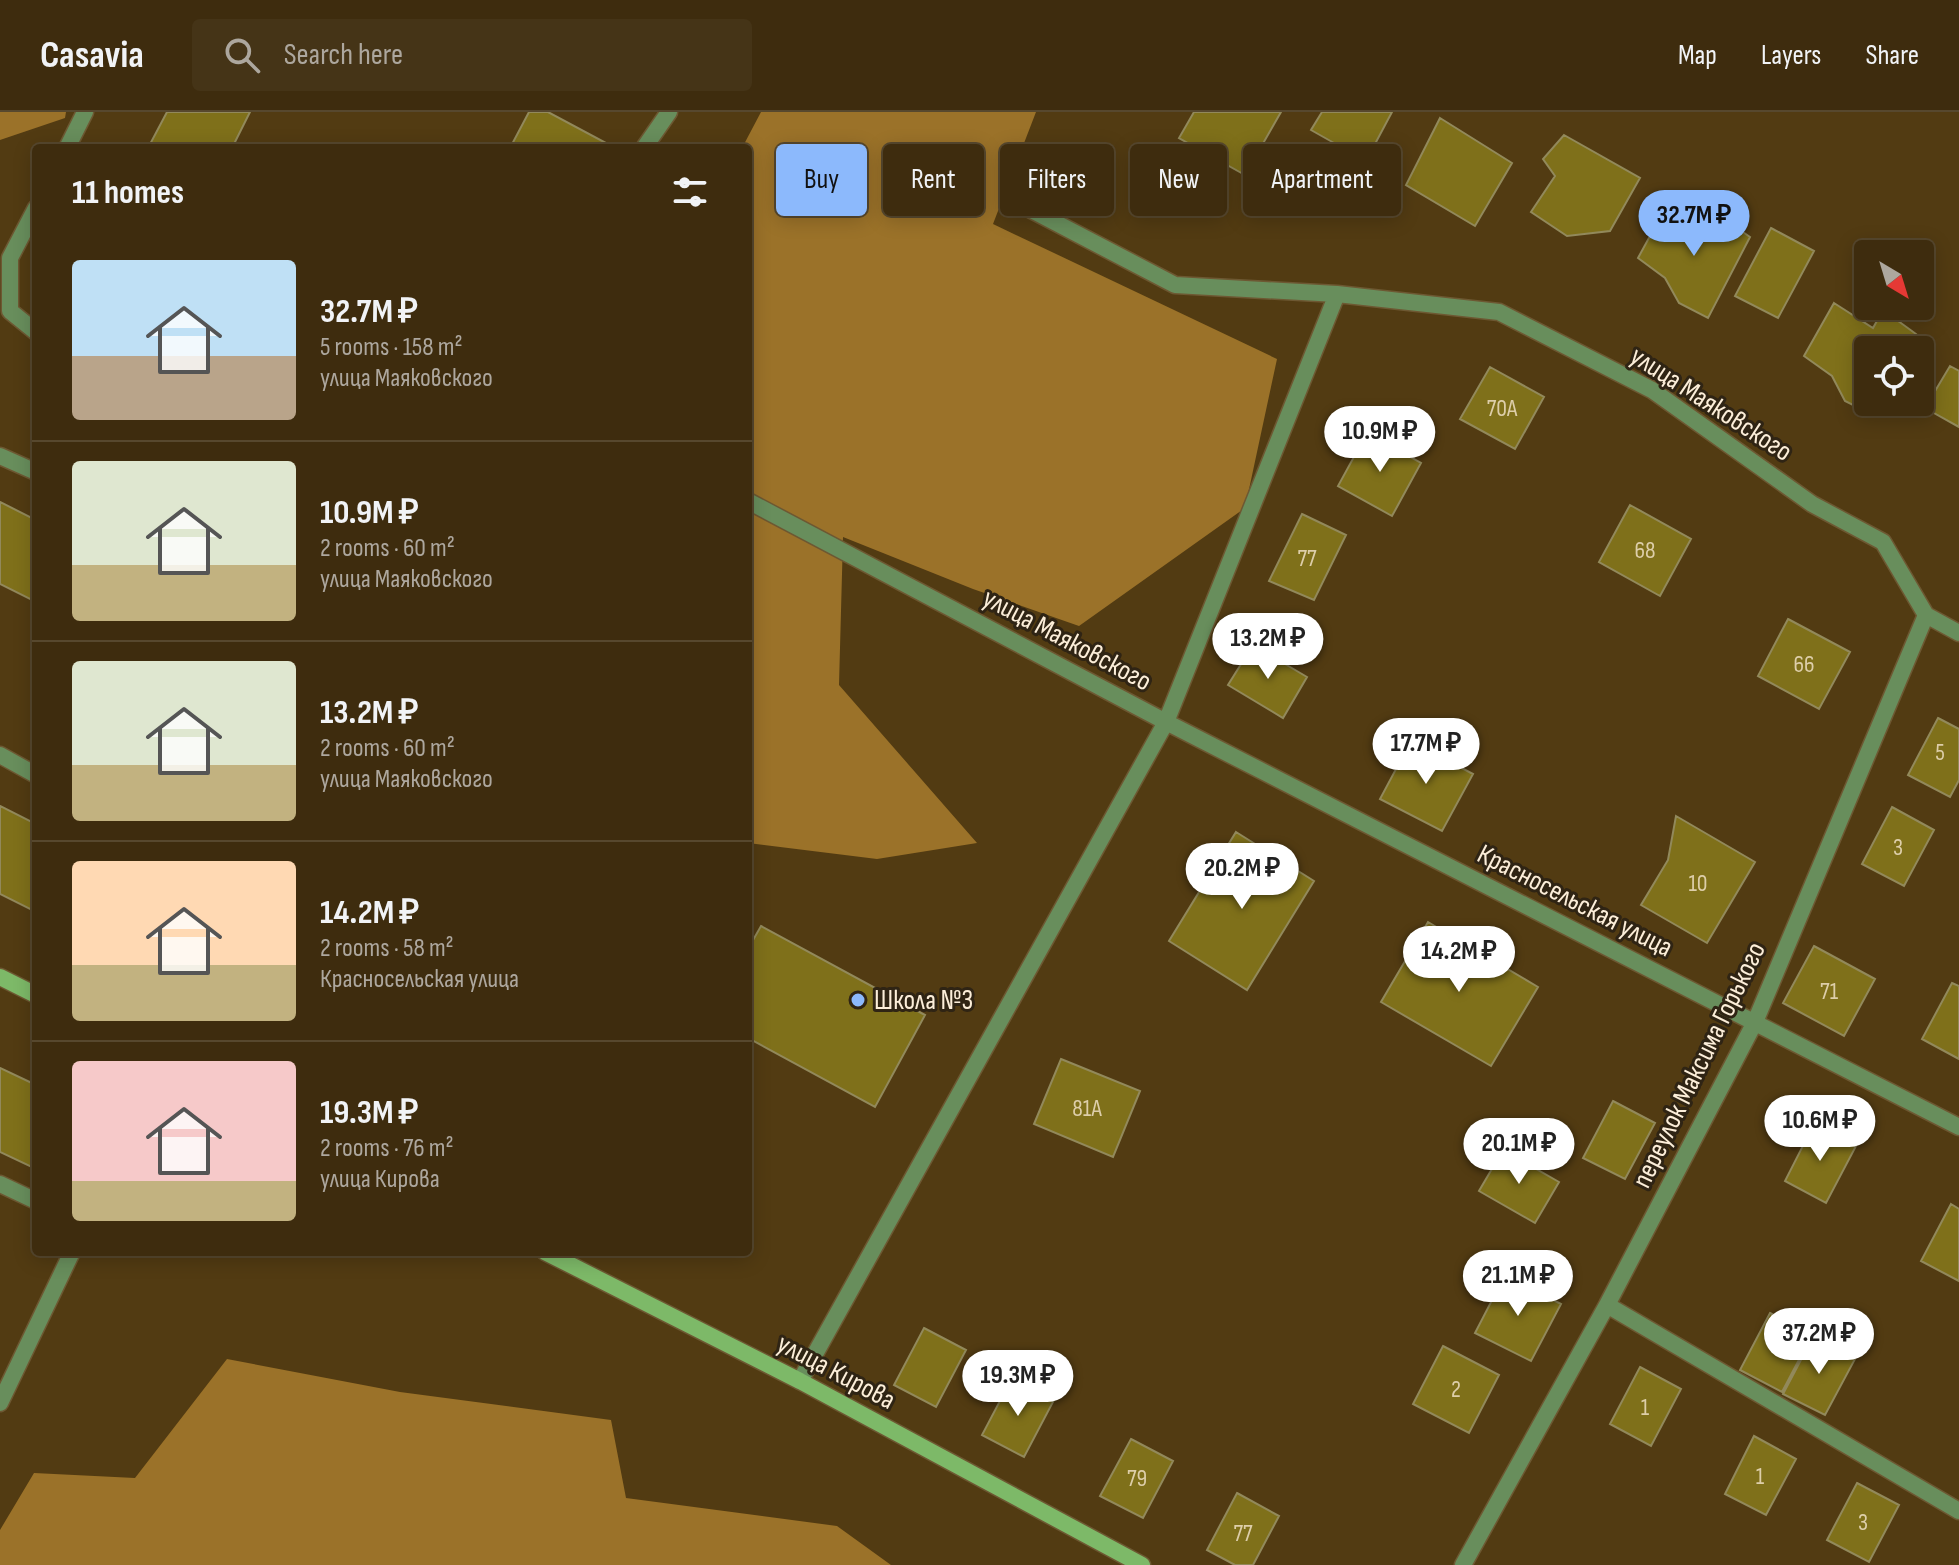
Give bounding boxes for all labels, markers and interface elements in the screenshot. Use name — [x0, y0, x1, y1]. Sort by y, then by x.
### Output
search box — [192, 19, 752, 91]
text: Casavia — [40, 33, 144, 78]
icon: search — [220, 33, 264, 77]
text: Search here — [284, 37, 403, 73]
text: Map — [1678, 39, 1717, 72]
text: Layers — [1761, 39, 1821, 72]
text: Share — [1865, 39, 1919, 72]
chip: Buy — [776, 144, 867, 216]
chip: Rent — [883, 144, 984, 216]
chip: Filters — [1000, 144, 1114, 216]
chip: New — [1130, 144, 1227, 216]
chip: Apartment — [1243, 144, 1401, 216]
icon: filters — [668, 170, 712, 214]
text: 11 homes — [72, 172, 184, 213]
pin: 32.7M ₽ — [1620, 190, 1768, 258]
text: 32.7M ₽ — [1657, 200, 1731, 231]
north arrow — [1854, 240, 1934, 320]
map controls — [1854, 240, 1934, 416]
text: 32.7M ₽ — [320, 291, 418, 332]
icon: home — [136, 292, 232, 388]
text: 5 rooms · 158 m² — [320, 332, 463, 363]
button: locate — [1854, 336, 1934, 416]
street label: улица Маяковского — [1624, 339, 1798, 469]
text: улица Маяковского — [320, 363, 493, 394]
house number: 70А — [1487, 394, 1518, 423]
pin: 10.9M ₽ — [1306, 406, 1454, 474]
text: 10.9M ₽ — [1342, 416, 1418, 447]
text: 10.9M ₽ — [320, 492, 419, 533]
icon: home — [136, 493, 232, 589]
text: 2 rooms · 60 m² — [320, 533, 455, 564]
house number: 68 — [1634, 536, 1656, 565]
house number: 77 — [1297, 544, 1317, 573]
text: улица Маяковского — [320, 564, 493, 595]
street label: улица Маяковского — [977, 582, 1157, 698]
pin: 13.2M ₽ — [1194, 613, 1342, 681]
text: 13.2M ₽ — [1230, 623, 1306, 654]
house number: 66 — [1793, 650, 1815, 679]
text: 13.2M ₽ — [320, 692, 418, 733]
icon: home — [136, 693, 232, 789]
pin: 17.7M ₽ — [1352, 718, 1500, 786]
text: 17.7M ₽ — [1391, 728, 1461, 759]
text: 2 rooms · 60 m² — [320, 733, 455, 764]
house number: 5 — [1935, 738, 1945, 767]
text: улица Маяковского — [320, 764, 493, 795]
house number: 3 — [1893, 833, 1903, 862]
street label: Красносельская улица — [1472, 838, 1678, 964]
pin: 20.2M ₽ — [1168, 843, 1316, 911]
text: 20.2M ₽ — [1204, 853, 1280, 884]
house number: 10 — [1688, 869, 1708, 898]
text: 14.2M ₽ — [320, 892, 419, 933]
icon: home — [136, 893, 232, 989]
pin: 14.2M ₽ — [1385, 926, 1533, 994]
text: 2 rooms · 58 m² — [320, 933, 454, 964]
text: 14.2M ₽ — [1421, 936, 1497, 967]
street label: переулок Максима Горького — [1625, 937, 1773, 1193]
text: Красносельская улица — [320, 964, 519, 995]
house number: 71 — [1820, 977, 1839, 1006]
place label: Школа №3 — [874, 984, 973, 1017]
marker: Школа №3 — [849, 991, 867, 1009]
text: 19.3M ₽ — [320, 1092, 419, 1133]
icon: home — [136, 1093, 232, 1189]
house number: 81А — [1072, 1094, 1102, 1123]
pin: 10.6M ₽ — [1746, 1095, 1894, 1163]
text: 10.6M ₽ — [1782, 1105, 1858, 1136]
pin: 20.1M ₽ — [1445, 1118, 1593, 1186]
text: 20.1M ₽ — [1481, 1128, 1557, 1159]
text: 2 rooms · 76 m² — [320, 1133, 454, 1164]
text: улица Кирова — [320, 1164, 440, 1195]
pin: 21.1M ₽ — [1444, 1250, 1592, 1318]
text: 21.1M ₽ — [1481, 1260, 1555, 1291]
pin: 37.2M ₽ — [1745, 1308, 1893, 1376]
text: 37.2M ₽ — [1782, 1318, 1856, 1349]
street label: улица Кирова — [771, 1327, 901, 1417]
pin: 19.3M ₽ — [944, 1350, 1092, 1418]
text: 19.3M ₽ — [980, 1360, 1056, 1391]
house number: 2 — [1451, 1375, 1461, 1404]
house number: 1 — [1641, 1393, 1650, 1422]
house number: 1 — [1756, 1462, 1765, 1491]
house number: 79 — [1127, 1464, 1147, 1493]
house number: 3 — [1858, 1508, 1868, 1537]
house number: 77 — [1233, 1519, 1253, 1548]

